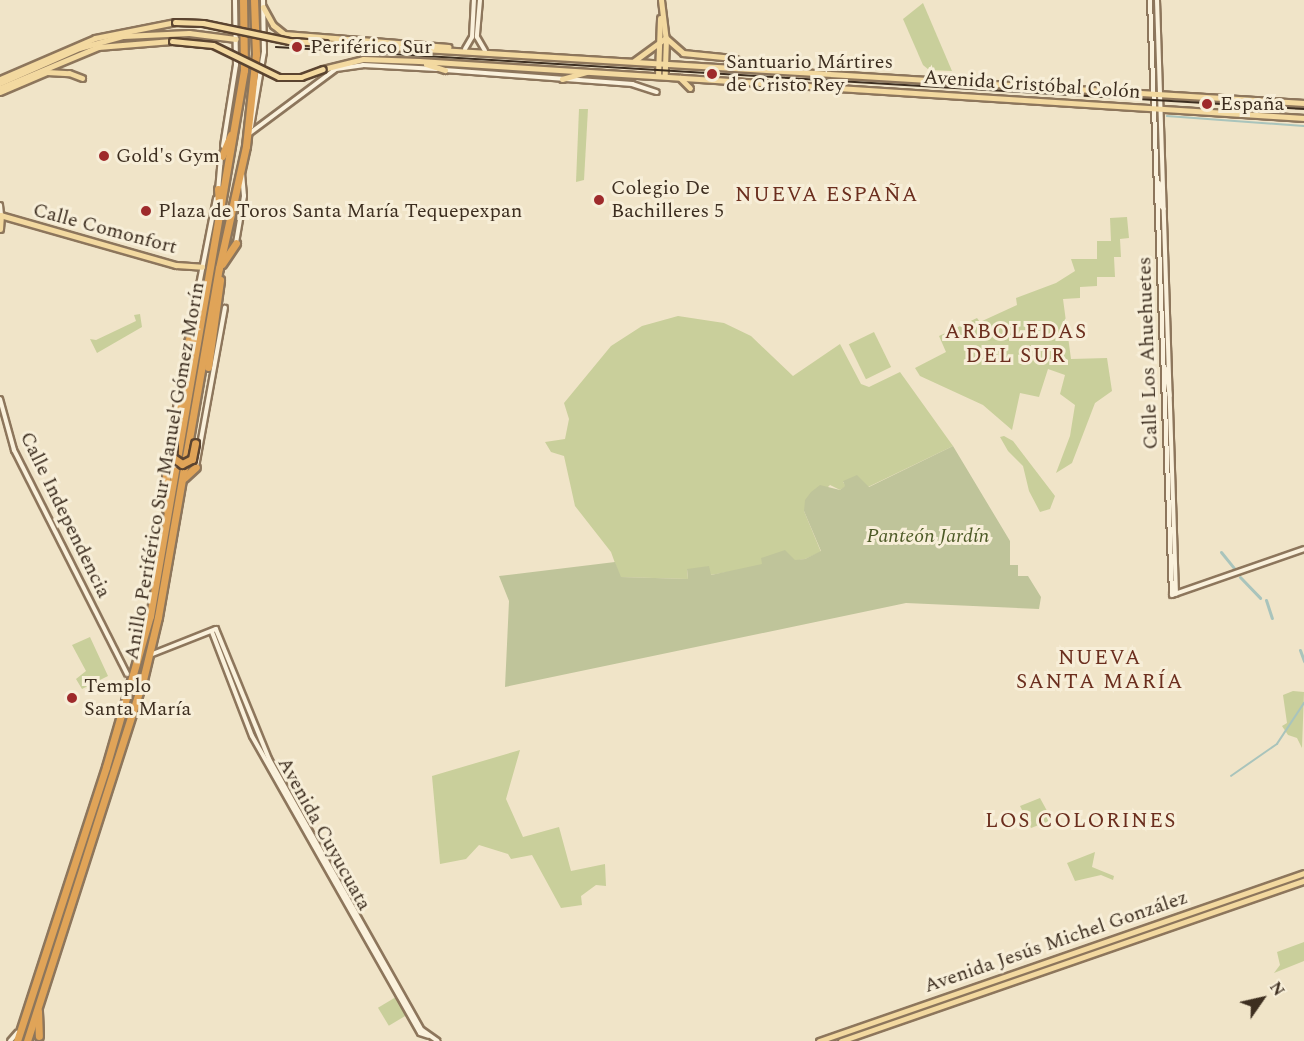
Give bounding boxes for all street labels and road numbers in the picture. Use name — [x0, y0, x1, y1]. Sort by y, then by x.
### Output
street label: Avenida Cristóbal Colón — [923, 65, 1141, 105]
street label: Calle Comonfort — [30, 198, 180, 260]
street label: Calle Los Ahuehuetes — [1133, 256, 1163, 450]
street label: Anillo Periférico Sur Manuel Gómez Morín — [120, 280, 210, 662]
street label: Calle Independencia — [14, 428, 116, 602]
street label: Avenida Cuyucuata — [272, 753, 376, 915]
street label: Avenida Jesús Michel González — [921, 886, 1191, 998]

